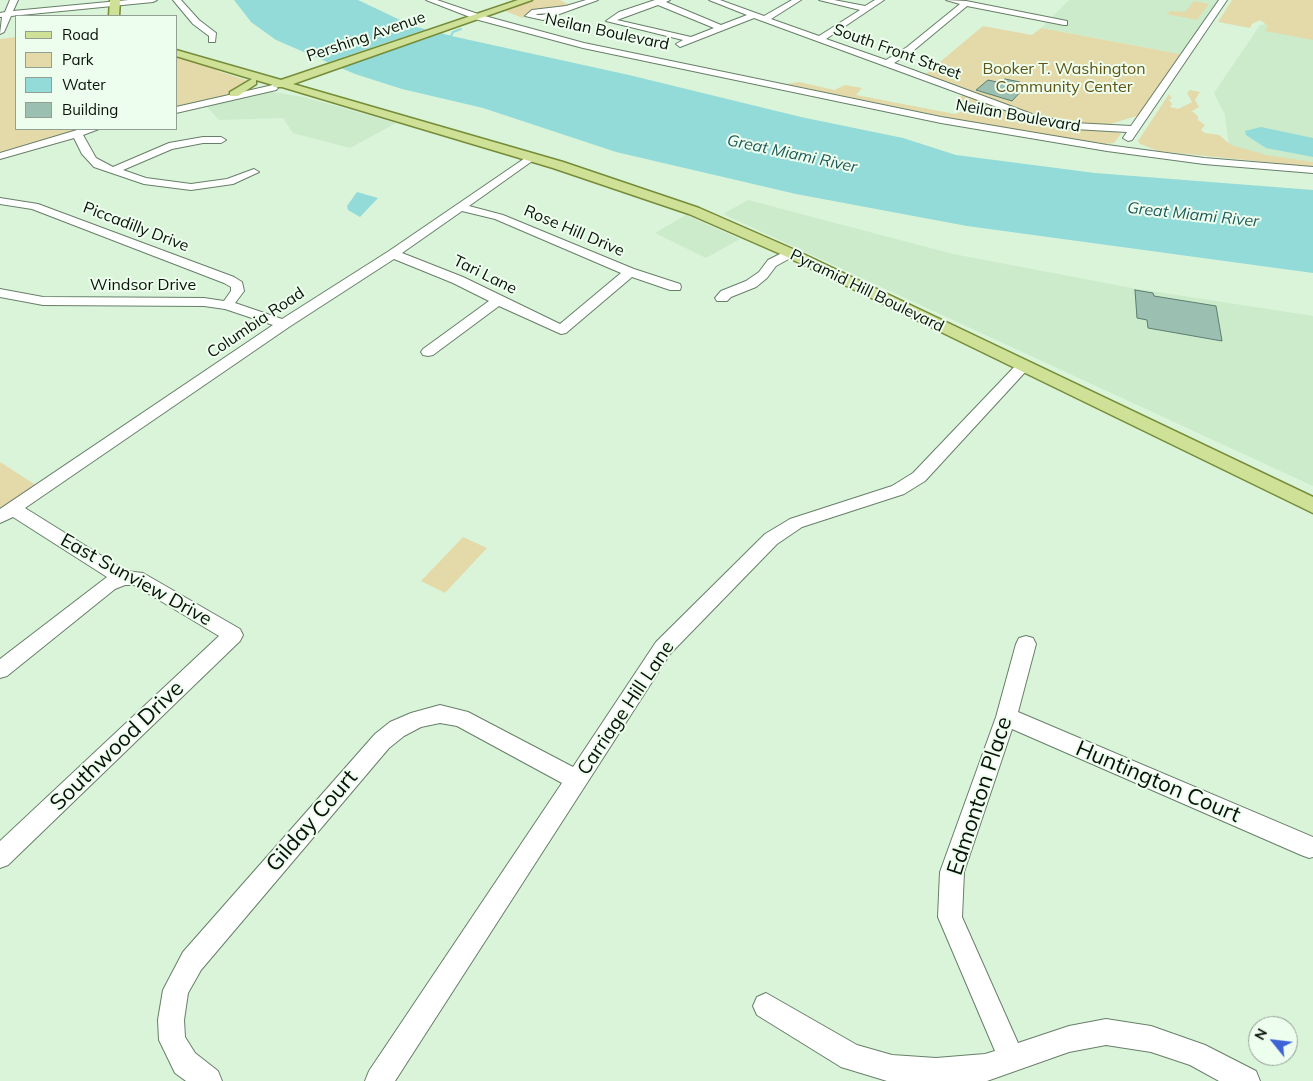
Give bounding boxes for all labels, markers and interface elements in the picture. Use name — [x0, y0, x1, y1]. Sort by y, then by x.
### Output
street label: Pershing Avenue — [304, 8, 428, 66]
street label: Neilan Boulevard — [543, 9, 671, 55]
legend — [15, 15, 178, 130]
street label: South Front Street — [830, 20, 964, 84]
text: Road — [62, 25, 99, 44]
text: Park — [62, 50, 94, 69]
park label: Booker T. Washington Community Center — [982, 59, 1146, 97]
text: Water — [62, 75, 106, 94]
street label: Neilan Boulevard — [954, 96, 1082, 136]
text: Building — [62, 100, 118, 119]
water label: Great Miami River — [725, 131, 859, 177]
street label: Piccadilly Drive — [80, 198, 192, 256]
water label: Great Miami River — [1126, 199, 1260, 231]
street label: Rose Hill Drive — [521, 201, 627, 261]
street label: Pyramid Hill Boulevard — [787, 245, 947, 337]
street label: Tari Lane — [450, 251, 520, 299]
street label: Windsor Drive — [90, 275, 196, 295]
street label: Columbia Road — [204, 283, 308, 363]
street label: East Sunview Drive — [56, 529, 216, 631]
street label: Carriage Hill Lane — [573, 637, 679, 779]
street label: Southwood Drive — [45, 676, 189, 816]
street label: Edmonton Place — [942, 713, 1018, 879]
street label: Huntington Court — [1072, 735, 1244, 829]
street label: Gilday Court — [261, 765, 363, 877]
north arrow — [1248, 1016, 1298, 1066]
text: N — [1250, 1025, 1271, 1043]

